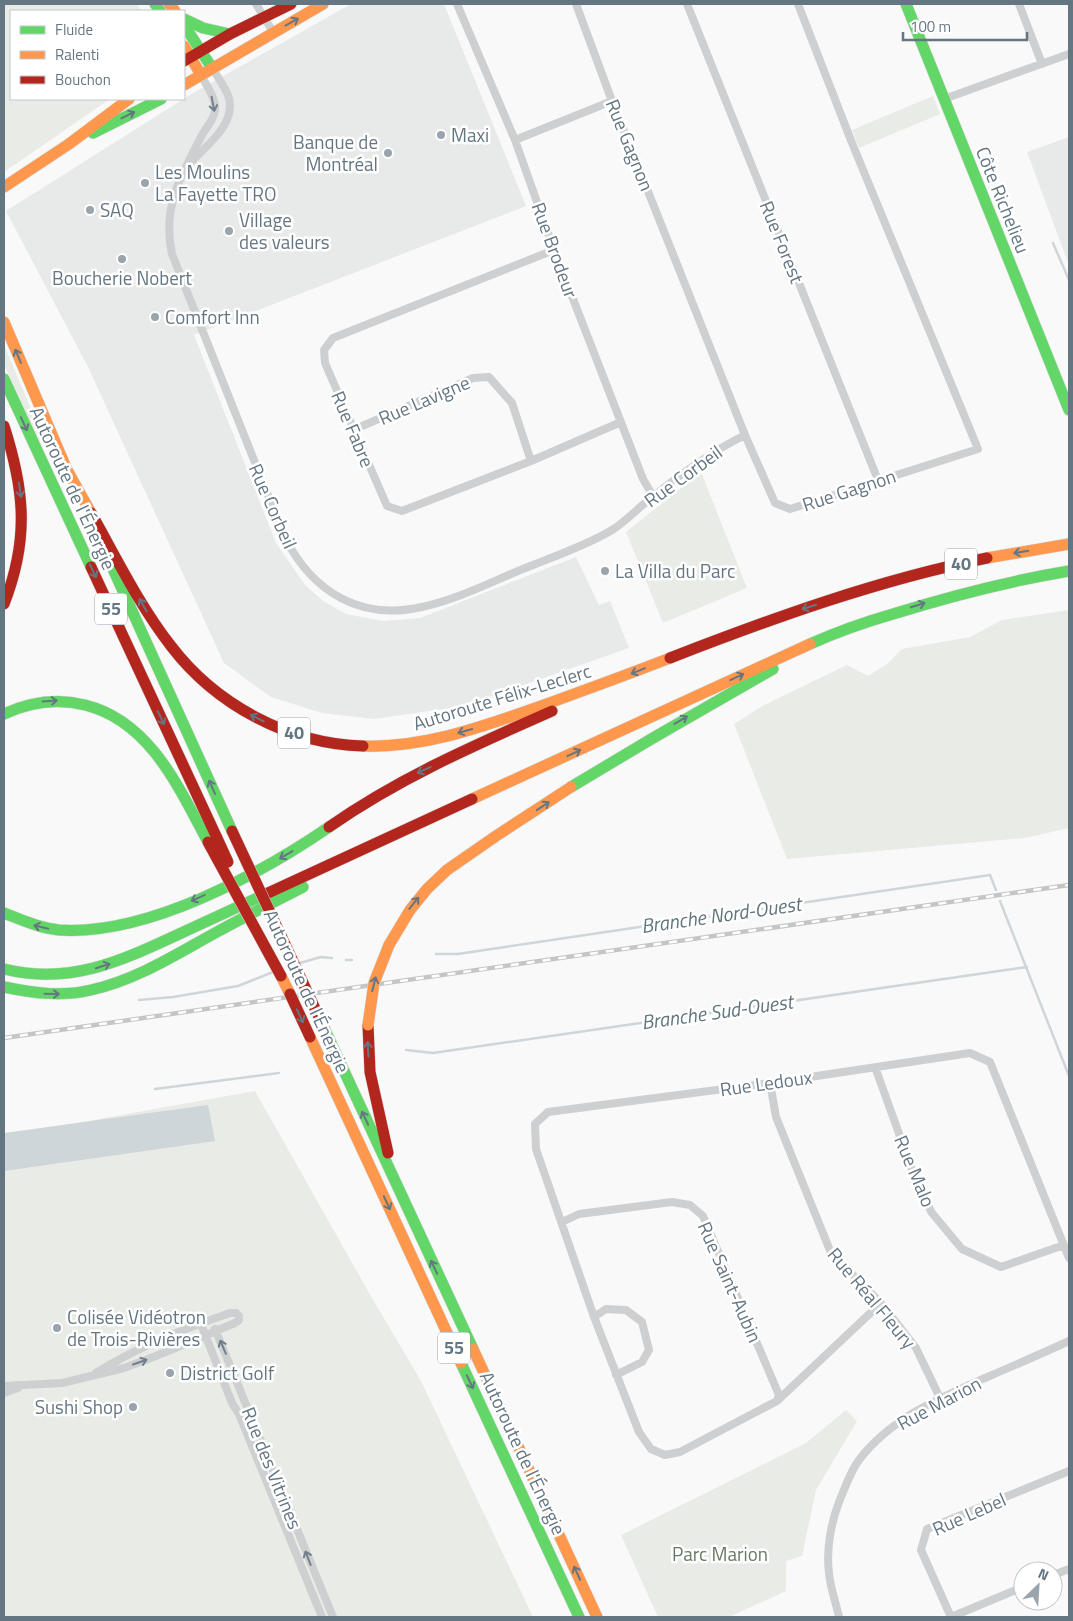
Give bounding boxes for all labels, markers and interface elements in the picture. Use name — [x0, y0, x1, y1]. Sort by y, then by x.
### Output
legend — [10, 10, 185, 100]
scale bar — [903, 10, 1027, 42]
text: 100 m — [910, 15, 951, 38]
one-way arrow — [284, 17, 299, 27]
text: Fluide — [55, 18, 93, 41]
text: Ralenti — [55, 43, 99, 66]
text: Bouchon — [55, 68, 111, 91]
street label: Rue Gagnon — [599, 94, 662, 195]
one-way arrow — [209, 95, 219, 111]
one-way arrow — [120, 110, 135, 119]
place label: Maxi — [451, 120, 489, 149]
place label: Banque de Montréal — [293, 127, 378, 178]
marker: Maxi — [435, 129, 447, 141]
street label: Côte Richelieu — [969, 142, 1038, 258]
marker: Banque de Montréal — [382, 147, 394, 159]
place label: Les Moulins La Fayette TRO — [155, 157, 277, 208]
marker: Les Moulins La Fayette TRO — [139, 177, 151, 189]
place label: SAQ — [100, 195, 134, 224]
street label: Rue Forest — [753, 196, 812, 288]
street label: Rue Brodeur — [525, 198, 586, 302]
marker: SAQ — [84, 204, 96, 216]
place label: Village des valeurs — [239, 205, 330, 256]
marker: Village des valeurs — [223, 225, 235, 237]
marker: Boucherie Nobert — [116, 253, 128, 265]
place label: Boucherie Nobert — [52, 263, 192, 292]
place label: Comfort Inn — [165, 302, 260, 331]
marker: Comfort Inn — [149, 311, 161, 323]
one-way arrow — [12, 348, 21, 363]
street label: Rue Lavigne — [374, 367, 474, 432]
street label: Rue Fabre — [324, 386, 383, 471]
street label: Autoroute de l'Énergie — [23, 401, 124, 574]
one-way arrow — [20, 416, 30, 431]
street label: Rue Corbeil — [638, 437, 728, 514]
street label: Rue Corbeil — [242, 459, 305, 553]
street label: Rue Gagnon — [798, 461, 899, 518]
one-way arrow — [15, 482, 25, 498]
one-way arrow — [1014, 547, 1030, 557]
road number: 40 — [945, 548, 977, 580]
place label: La Villa du Parc — [615, 556, 735, 585]
one-way arrow — [89, 563, 98, 578]
marker: La Villa du Parc — [599, 565, 611, 577]
road number: 55 — [95, 594, 127, 624]
one-way arrow — [138, 598, 148, 612]
one-way arrow — [909, 600, 925, 610]
one-way arrow — [801, 602, 817, 612]
street label: Autoroute Félix-Leclerc — [409, 656, 594, 737]
one-way arrow — [631, 667, 646, 676]
one-way arrow — [729, 671, 744, 681]
one-way arrow — [42, 697, 58, 706]
one-way arrow — [157, 710, 167, 725]
one-way arrow — [249, 713, 264, 723]
one-way arrow — [674, 714, 688, 724]
road number: 40 — [278, 718, 310, 748]
one-way arrow — [458, 727, 474, 737]
one-way arrow — [566, 747, 581, 757]
one-way arrow — [417, 766, 432, 775]
one-way arrow — [207, 780, 216, 795]
one-way arrow — [536, 801, 550, 811]
one-way arrow — [279, 851, 293, 861]
water label: Branche Nord-Ouest — [639, 888, 806, 941]
one-way arrow — [191, 894, 206, 904]
one-way arrow — [409, 897, 420, 910]
street label: Autoroute de l'Énergie — [257, 904, 358, 1077]
one-way arrow — [33, 922, 49, 931]
one-way arrow — [95, 961, 111, 971]
one-way arrow — [370, 976, 380, 992]
water label: Branche Sud-Ouest — [639, 985, 797, 1037]
one-way arrow — [44, 989, 60, 999]
one-way arrow — [295, 1008, 305, 1023]
one-way arrow — [363, 1042, 372, 1058]
street label: Rue Ledoux — [718, 1062, 814, 1103]
one-way arrow — [360, 1111, 370, 1126]
street label: Rue Malo — [887, 1130, 944, 1211]
one-way arrow — [382, 1195, 392, 1210]
street label: Rue Saint-Aubin — [691, 1217, 770, 1347]
street label: Rue Réal Fleury — [821, 1241, 924, 1355]
one-way arrow — [429, 1260, 439, 1275]
place label: Colisée Vidéotron de Trois-Rivières — [67, 1302, 206, 1353]
marker: Colisée Vidéotron de Trois-Rivières — [51, 1322, 63, 1334]
road number: 55 — [438, 1332, 470, 1364]
one-way arrow — [217, 1339, 226, 1354]
one-way arrow — [132, 1357, 147, 1366]
place label: District Golf — [180, 1358, 275, 1387]
street label: Autoroute de l'Énergie — [473, 1366, 574, 1539]
marker: District Golf — [164, 1367, 176, 1379]
street label: Rue Marion — [891, 1368, 986, 1437]
one-way arrow — [466, 1374, 475, 1389]
place label: Sushi Shop — [35, 1392, 123, 1421]
marker: Sushi Shop — [127, 1401, 139, 1413]
street label: Rue des Vitrines — [235, 1402, 310, 1533]
street label: Rue Lebel — [927, 1484, 1010, 1543]
park label: Parc Marion — [672, 1539, 768, 1568]
one-way arrow — [303, 1551, 313, 1566]
north arrow — [1013, 1561, 1063, 1611]
text: N — [1035, 1562, 1053, 1585]
one-way arrow — [571, 1566, 581, 1581]

